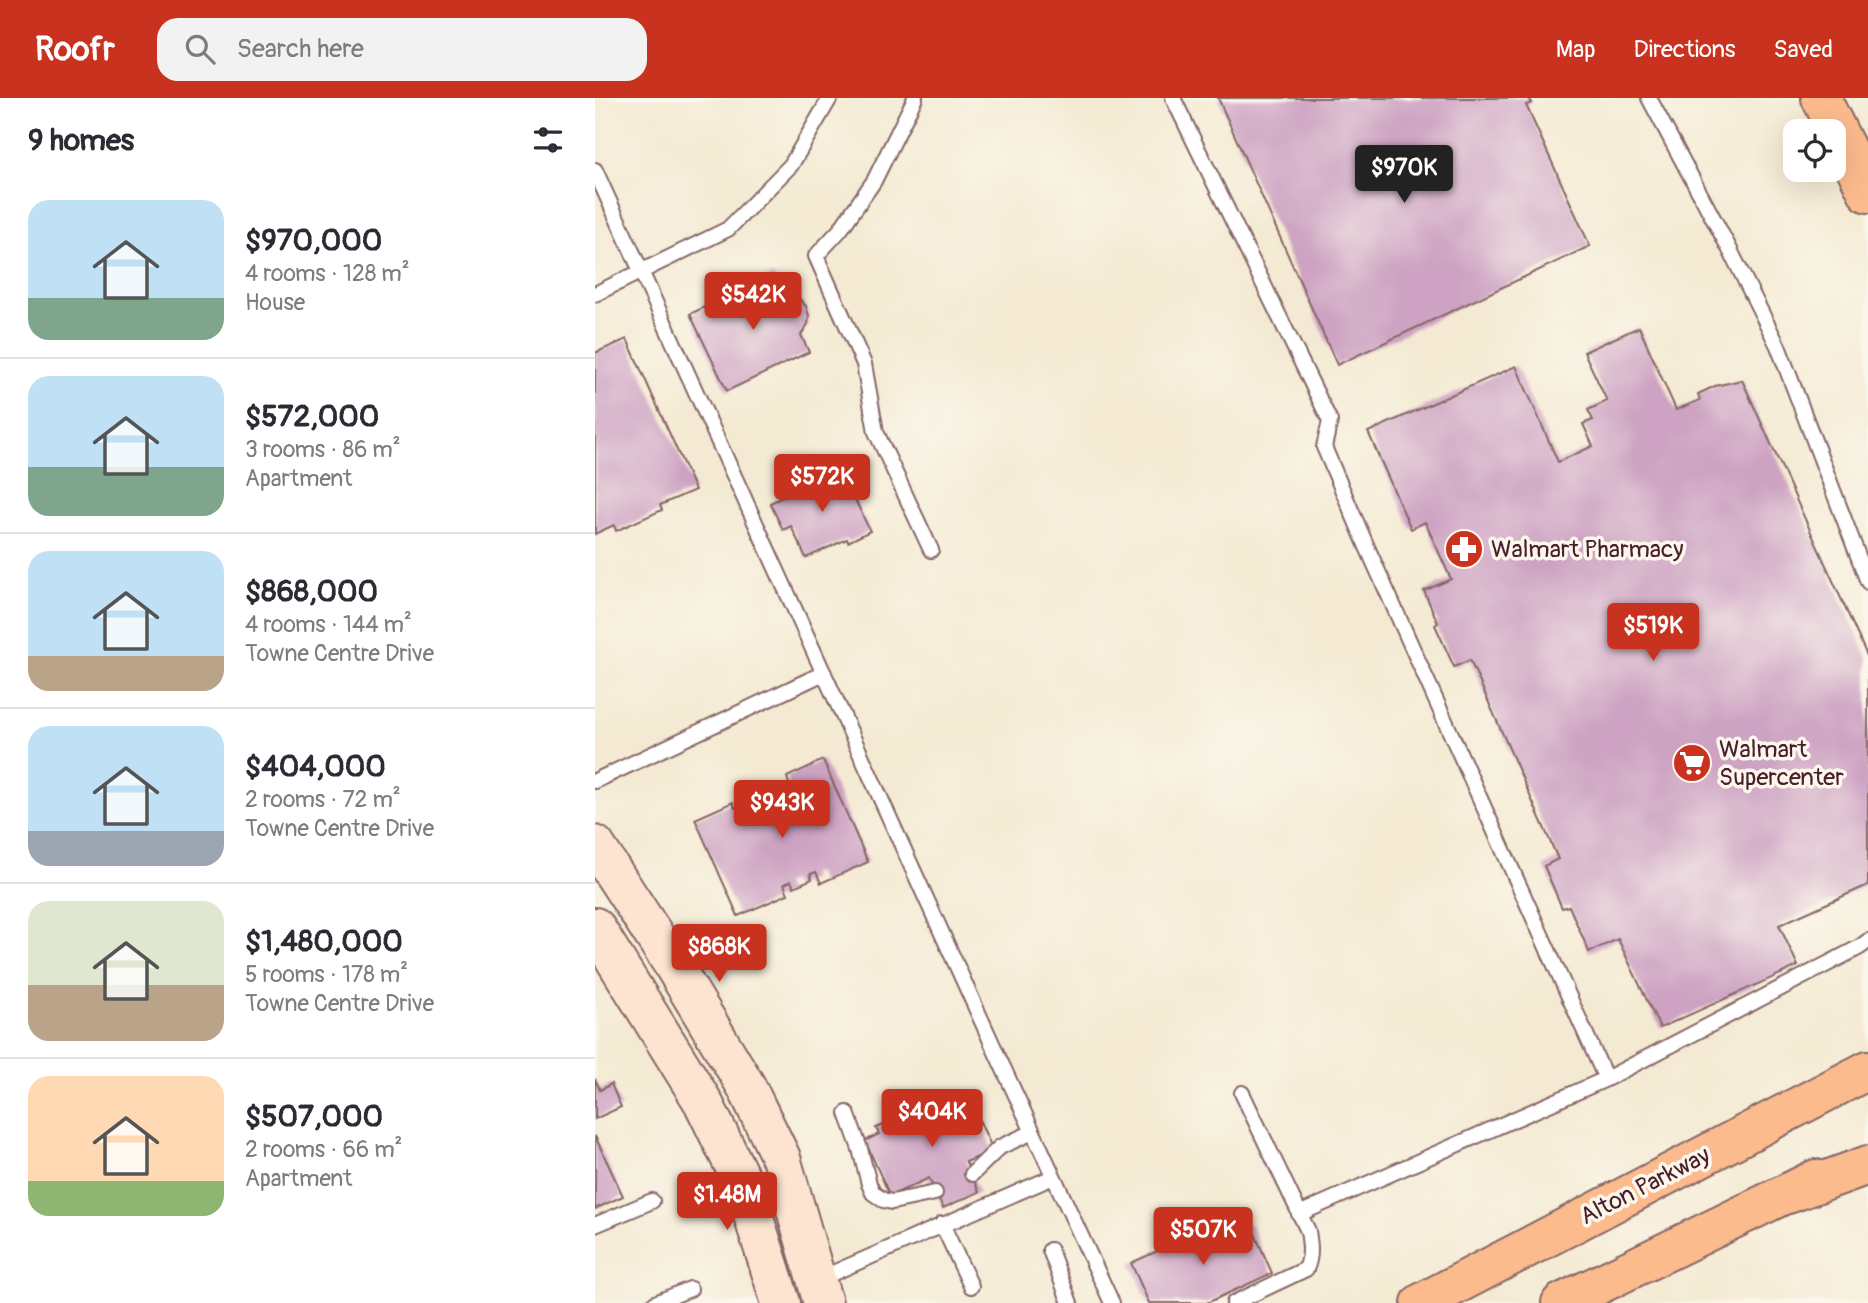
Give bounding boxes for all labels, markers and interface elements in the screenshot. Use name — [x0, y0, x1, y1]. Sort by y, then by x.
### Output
search box — [157, 18, 647, 81]
text: Roofr — [35, 29, 115, 70]
icon: search — [181, 30, 219, 68]
text: Search here — [237, 33, 364, 65]
text: Map — [1556, 35, 1596, 64]
text: Directions — [1634, 35, 1735, 64]
text: Saved — [1773, 35, 1833, 64]
map controls — [1783, 119, 1846, 182]
button: locate — [1783, 119, 1846, 182]
icon: filters — [529, 121, 567, 159]
text: 9 homes — [28, 122, 134, 159]
pin: $970K — [1355, 146, 1453, 205]
text: $970K — [1371, 153, 1437, 182]
text: $970,000 — [245, 222, 382, 259]
icon: home — [84, 228, 168, 312]
text: 4 rooms · 128 m² — [245, 259, 410, 288]
pin: $542K — [704, 272, 802, 332]
text: $542K — [721, 280, 786, 309]
text: House — [245, 288, 305, 317]
text: $572,000 — [245, 398, 379, 435]
icon: home — [84, 404, 168, 488]
text: 3 rooms · 86 m² — [245, 435, 401, 464]
pin: $572K — [773, 454, 871, 514]
text: $572K — [790, 462, 854, 491]
text: Apartment — [245, 464, 352, 493]
pharmacy icon: Walmart Pharmacy — [1443, 528, 1485, 570]
place label: Walmart Pharmacy — [1491, 535, 1683, 564]
text: $868,000 — [245, 573, 378, 610]
icon: home — [84, 579, 168, 663]
pin: $519K — [1604, 603, 1702, 663]
text: 4 rooms · 144 m² — [245, 610, 412, 639]
text: $519K — [1623, 611, 1683, 640]
text: Towne Centre Drive — [245, 639, 434, 668]
place label: Walmart Supercenter — [1719, 735, 1844, 792]
supermarket icon: Walmart Supercenter — [1671, 742, 1713, 784]
text: $404,000 — [245, 748, 386, 785]
icon: home — [84, 754, 168, 838]
pin: $943K — [733, 780, 831, 840]
text: 2 rooms · 72 m² — [245, 785, 401, 814]
text: $943K — [750, 788, 814, 817]
text: Towne Centre Drive — [245, 814, 434, 843]
text: $1,480,000 — [245, 923, 403, 960]
pin: $868K — [670, 924, 768, 984]
icon: home — [84, 929, 168, 1013]
text: $868K — [688, 932, 750, 961]
text: 5 rooms · 178 m² — [245, 960, 408, 989]
text: Towne Centre Drive — [245, 989, 434, 1018]
pin: $404K — [883, 1090, 981, 1149]
text: $404K — [898, 1097, 966, 1126]
text: $507,000 — [245, 1098, 383, 1135]
icon: home — [84, 1104, 168, 1188]
text: 2 rooms · 66 m² — [245, 1135, 402, 1164]
street label: Alton Parkway — [1575, 1141, 1715, 1231]
text: Apartment — [245, 1164, 352, 1193]
pin: $1.48M — [670, 1172, 784, 1232]
text: $1.48M — [693, 1180, 761, 1209]
pin: $507K — [1154, 1208, 1252, 1267]
text: $507K — [1170, 1215, 1236, 1244]

